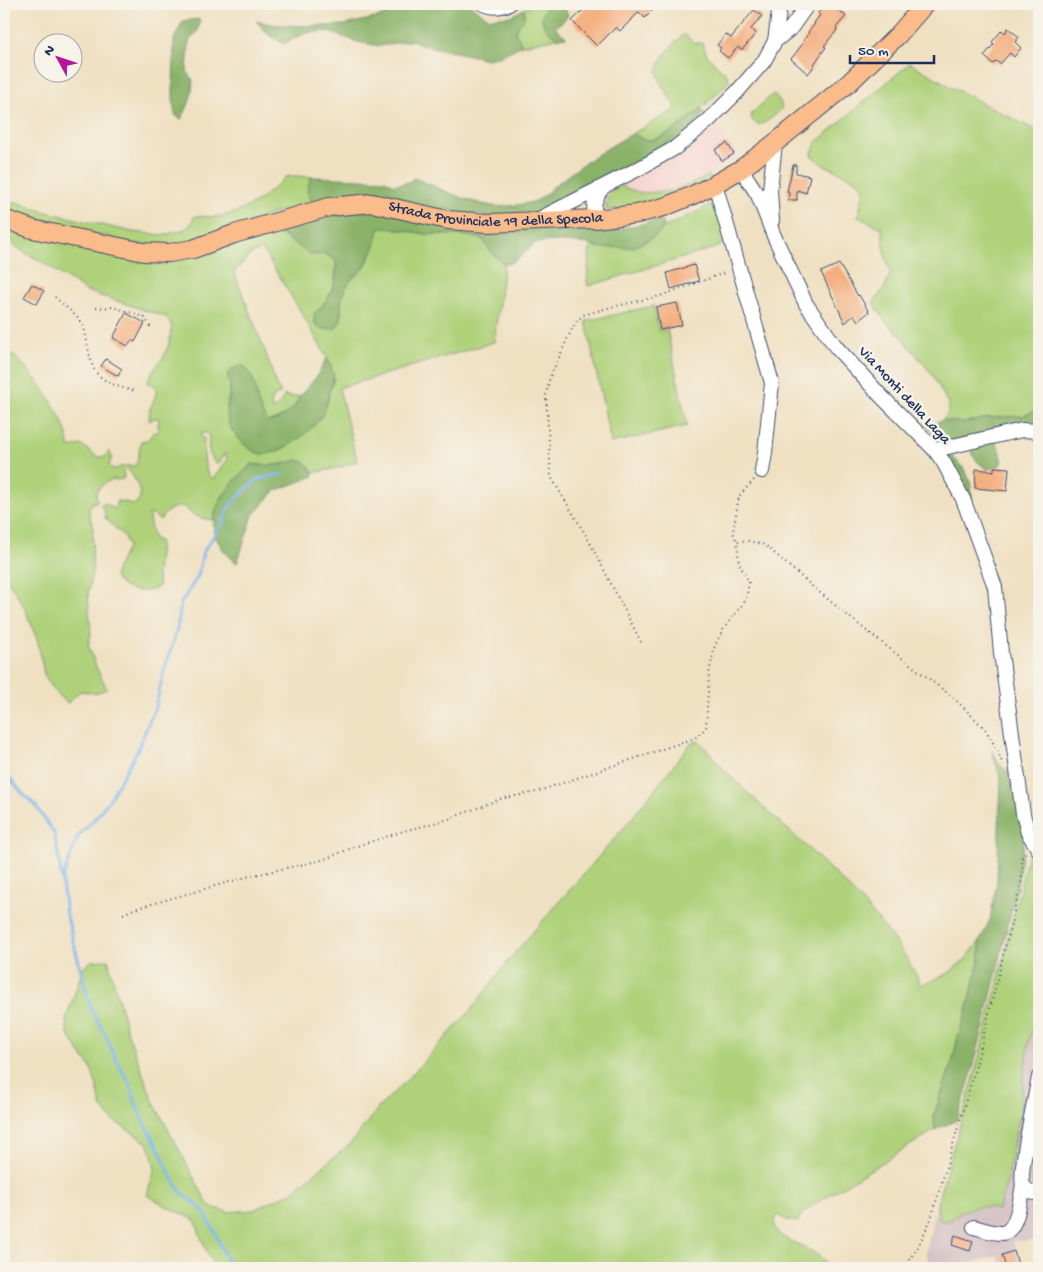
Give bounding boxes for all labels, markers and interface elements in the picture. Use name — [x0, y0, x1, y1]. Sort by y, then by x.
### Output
north arrow — [32, 32, 82, 82]
scale bar — [850, 32, 934, 64]
text: N — [41, 42, 59, 60]
text: 50 m — [858, 43, 889, 61]
street label: Strada Provinciale 19 della Specola — [387, 198, 605, 232]
street label: Via Monti della Laga — [853, 343, 954, 449]

